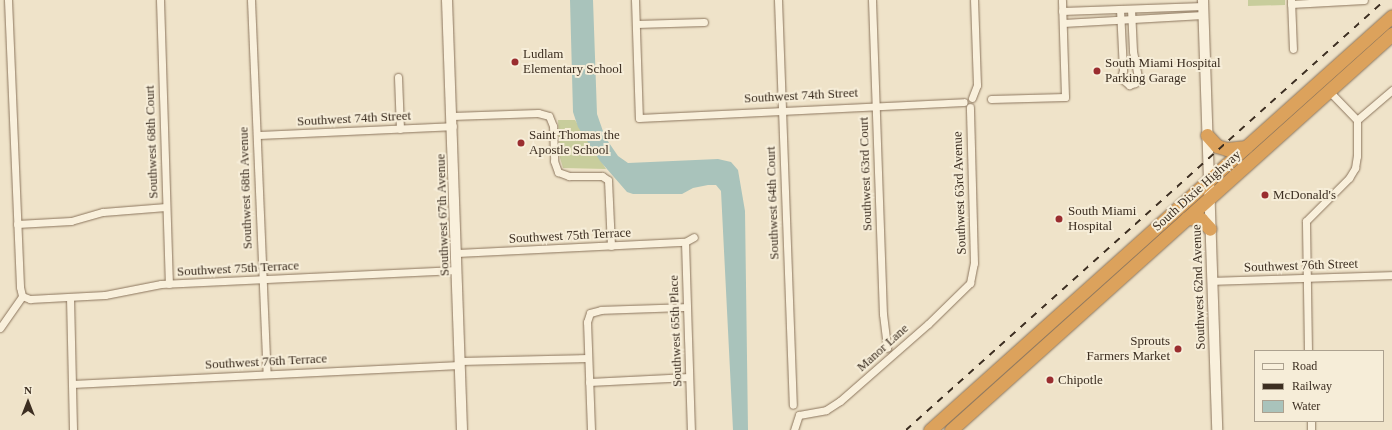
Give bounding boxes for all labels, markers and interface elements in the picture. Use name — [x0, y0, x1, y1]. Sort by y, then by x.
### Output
place label: Ludlam Elementary School — [523, 47, 622, 78]
place label: South Miami Hospital Parking Garage — [1105, 56, 1221, 87]
marker: Ludlam Elementary School — [510, 57, 520, 67]
marker: South Miami Hospital Parking Garage — [1092, 66, 1102, 76]
street label: Southwest 68th Court — [142, 85, 162, 199]
street label: Southwest 74th Street — [744, 85, 858, 107]
street label: Southwest 74th Street — [297, 108, 411, 130]
street label: Southwest 63rd Court — [856, 117, 876, 231]
street label: Southwest 68th Avenue — [236, 126, 256, 250]
place label: Saint Thomas the Apostle School — [529, 128, 620, 159]
street label: Southwest 63rd Avenue — [950, 131, 970, 255]
marker: Saint Thomas the Apostle School — [516, 138, 526, 148]
street label: Southwest 64th Court — [763, 146, 783, 260]
street label: South Dixie Highway — [1150, 147, 1244, 235]
street label: Southwest 67th Avenue — [433, 153, 453, 277]
place label: McDonald's — [1273, 187, 1336, 203]
marker: McDonald's — [1260, 190, 1270, 200]
place label: South Miami Hospital — [1068, 204, 1136, 235]
marker: South Miami Hospital — [1053, 213, 1065, 225]
street label: Southwest 62nd Avenue — [1189, 224, 1209, 350]
street label: Southwest 75th Terrace — [508, 225, 632, 247]
street label: Southwest 76th Street — [1244, 256, 1358, 276]
street label: Southwest 75th Terrace — [176, 258, 300, 280]
street label: Southwest 65th Place — [666, 275, 686, 387]
street label: Manor Lane — [854, 321, 912, 375]
place label: Sprouts Farmers Market — [1087, 334, 1170, 365]
marker: Sprouts Farmers Market — [1173, 344, 1183, 354]
legend — [1254, 350, 1384, 422]
street label: Southwest 76th Terrace — [204, 351, 328, 373]
text: Road — [1292, 359, 1317, 373]
place label: Chipotle — [1058, 372, 1103, 388]
marker: Chipotle — [1045, 375, 1055, 385]
text: Railway — [1292, 379, 1332, 393]
north arrow — [8, 382, 48, 422]
text: N — [24, 384, 32, 396]
text: Water — [1292, 399, 1320, 413]

